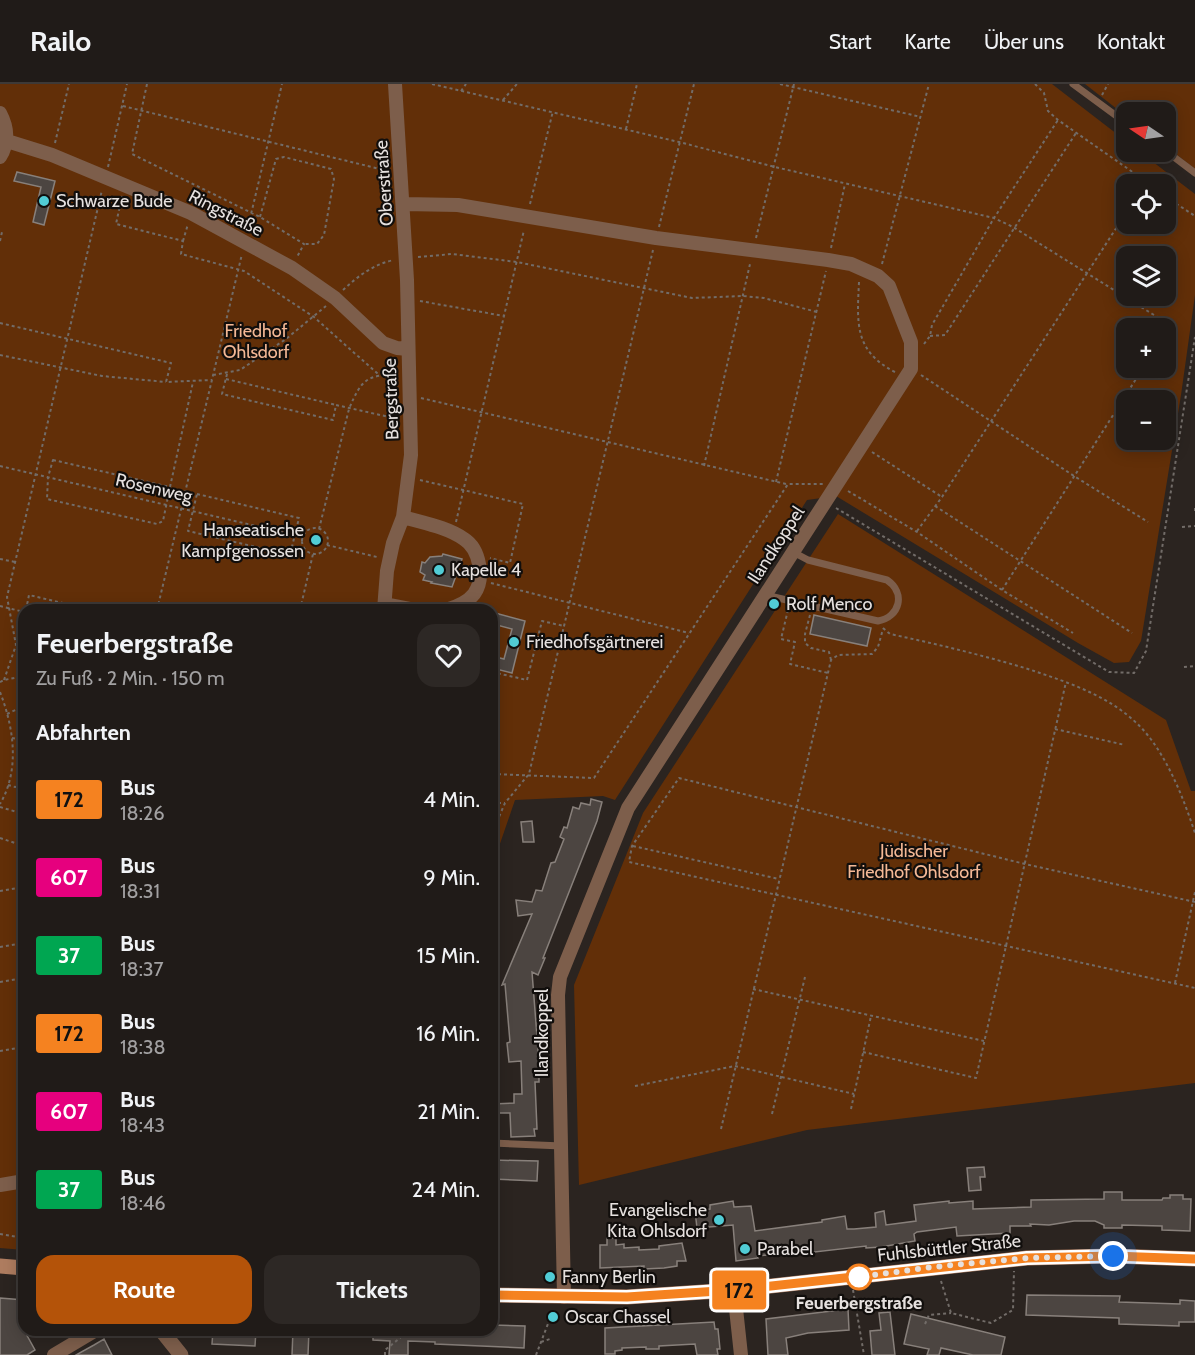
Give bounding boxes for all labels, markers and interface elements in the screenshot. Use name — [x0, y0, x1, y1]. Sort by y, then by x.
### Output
text: Railo — [30, 24, 91, 58]
text: Start — [829, 29, 872, 54]
text: Karte — [905, 29, 951, 54]
text: Über uns — [984, 29, 1064, 54]
text: Kontakt — [1097, 29, 1165, 54]
north arrow — [1116, 102, 1176, 162]
map controls — [1116, 102, 1176, 450]
street label: Oberstraße — [370, 139, 398, 227]
button: locate — [1116, 174, 1176, 234]
street label: Ringstraße — [185, 185, 267, 241]
place label: Schwarze Bude — [56, 190, 172, 212]
marker: Schwarze Bude — [37, 194, 51, 208]
button: layers — [1116, 246, 1176, 306]
button: + — [1116, 318, 1176, 378]
park label: Friedhof Ohlsdorf — [223, 320, 289, 363]
street label: Bergstraße — [379, 358, 403, 440]
button: − — [1116, 390, 1176, 450]
street label: Rosenweg — [113, 468, 196, 508]
street label: Ilandkoppel — [743, 501, 810, 588]
place label: Hanseatische Kampfgenossen — [181, 519, 304, 562]
marker: Hanseatische Kampfgenossen — [309, 533, 323, 547]
place label: Kapelle 4 — [451, 559, 521, 581]
marker: Kapelle 4 — [432, 563, 446, 577]
place label: Rolf Menco — [786, 593, 872, 615]
marker: Rolf Menco — [767, 597, 781, 611]
button: heart — [417, 624, 480, 687]
text: Feuerbergstraße — [36, 626, 233, 660]
place label: Friedhofsgärtnerei — [526, 631, 663, 653]
marker: Friedhofsgärtnerei — [507, 635, 521, 649]
text: Zu Fuß · 2 Min. · 150 m — [36, 666, 224, 690]
text: Abfahrten — [36, 719, 131, 746]
text: Bus — [120, 774, 155, 801]
text: 4 Min. — [423, 786, 480, 813]
text: 172 — [54, 787, 84, 812]
text: 18:26 — [120, 801, 165, 825]
park label: Jüdischer Friedhof Ohlsdorf — [847, 840, 981, 883]
text: Bus — [120, 852, 155, 879]
text: 9 Min. — [423, 864, 480, 891]
text: 607 — [50, 865, 88, 890]
text: 18:31 — [120, 879, 160, 903]
text: Bus — [120, 930, 155, 957]
text: 15 Min. — [417, 942, 480, 969]
text: 37 — [58, 943, 80, 968]
text: 18:37 — [120, 957, 164, 981]
street label: Ilandkoppel — [531, 988, 553, 1077]
text: Bus — [120, 1008, 155, 1035]
text: 16 Min. — [416, 1020, 480, 1047]
text: 172 — [54, 1021, 84, 1046]
text: 18:38 — [120, 1035, 166, 1059]
text: Bus — [120, 1086, 155, 1113]
text: 21 Min. — [417, 1098, 480, 1125]
text: 607 — [50, 1099, 88, 1124]
text: 18:43 — [120, 1113, 165, 1137]
text: Bus — [120, 1164, 155, 1191]
text: 24 Min. — [412, 1176, 480, 1203]
text: 37 — [58, 1177, 80, 1202]
text: 18:46 — [120, 1191, 166, 1215]
place label: Evangelische Kita Ohlsdorf — [607, 1199, 707, 1242]
marker: Evangelische Kita Ohlsdorf — [712, 1213, 726, 1227]
street label: Fuhlsbüttler Straße — [876, 1230, 1022, 1266]
place label: Parabel — [757, 1238, 814, 1260]
your location — [1098, 1241, 1128, 1271]
marker: Parabel — [738, 1242, 752, 1256]
button: Route — [36, 1255, 252, 1324]
button: Tickets — [264, 1255, 480, 1324]
marker: Feuerbergstraße — [846, 1264, 872, 1290]
place label: Fanny Berlin — [562, 1266, 656, 1288]
marker: Fanny Berlin — [543, 1270, 557, 1284]
line badge: 172 — [704, 1270, 774, 1310]
text: 172 — [724, 1278, 754, 1303]
place label: Feuerbergstraße — [796, 1292, 922, 1314]
place label: Oscar Chassel — [565, 1306, 671, 1328]
marker: Oscar Chassel — [546, 1310, 560, 1324]

